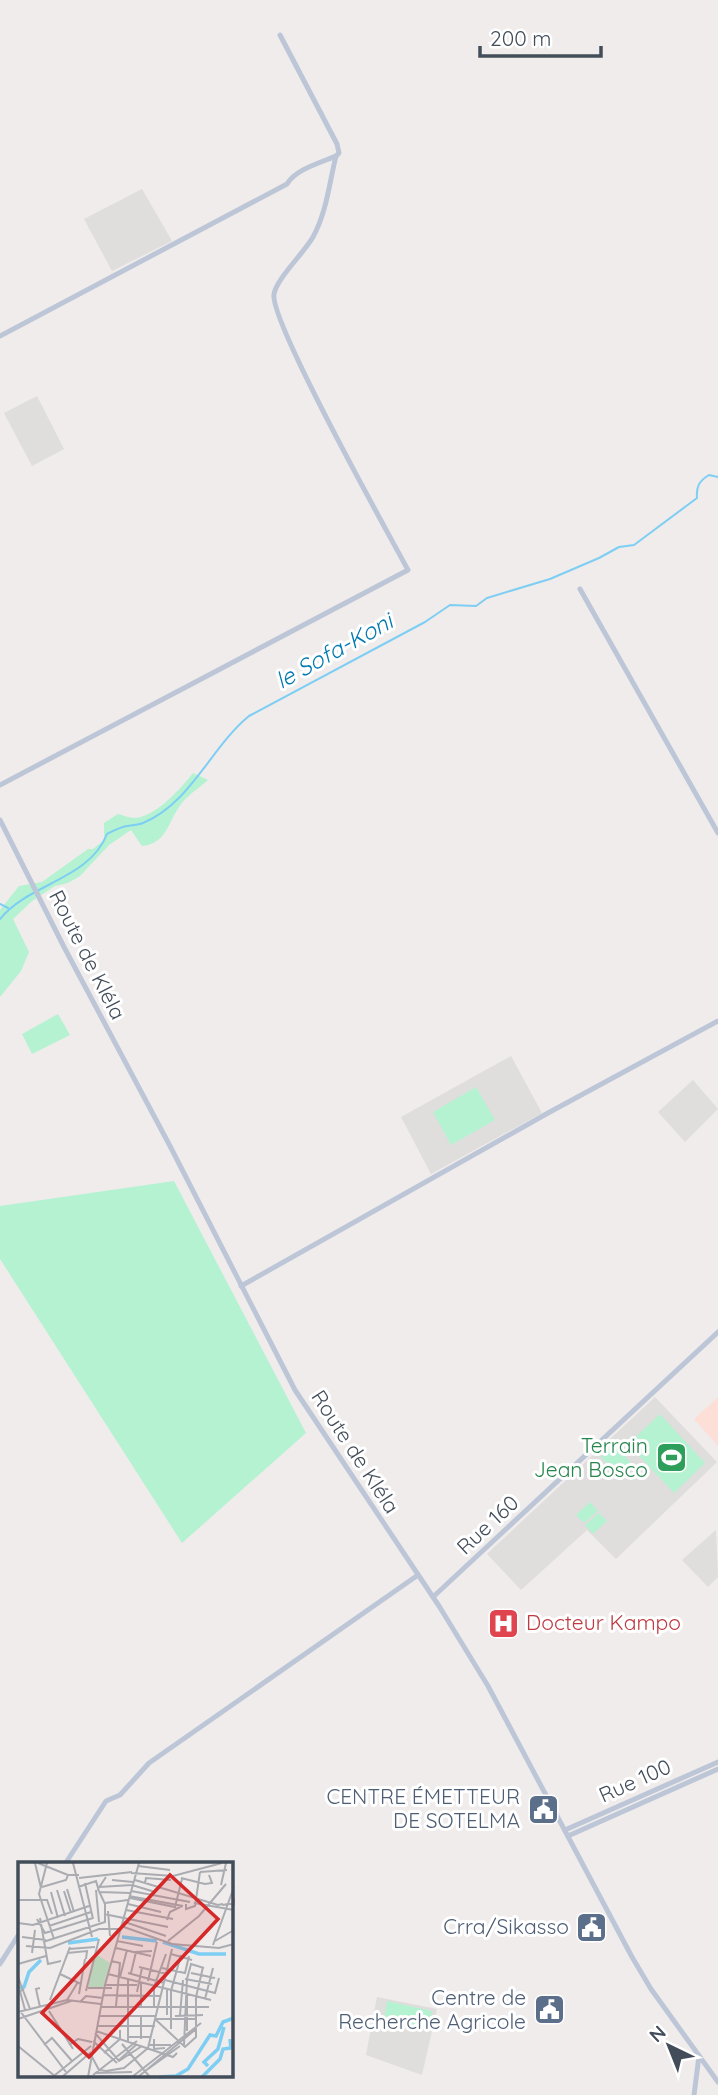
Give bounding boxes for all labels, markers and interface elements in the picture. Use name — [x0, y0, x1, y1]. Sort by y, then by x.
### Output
scale bar — [480, 14, 601, 58]
text: 200 m — [490, 25, 552, 51]
water label: le Sofa-Koni — [270, 605, 400, 695]
street label: Route de Kléla — [44, 885, 132, 1024]
street label: Route de Kléla — [306, 1385, 405, 1518]
place label: Terrain Jean Bosco — [534, 1432, 648, 1482]
sports icon: Terrain Jean Bosco — [654, 1441, 688, 1475]
street label: Rue 160 — [451, 1489, 524, 1559]
hospital icon: Docteur Kampo — [486, 1606, 520, 1640]
place label: Docteur Kampo — [526, 1609, 681, 1635]
street label: Rue 100 — [595, 1753, 675, 1807]
place label: CENTRE ÉMETTEUR DE SOTELMA — [326, 1783, 520, 1833]
public building icon: CENTRE ÉMETTEUR DE SOTELMA — [526, 1792, 560, 1826]
inset map — [18, 1862, 233, 2078]
public building icon: Crra/Sikasso — [575, 1910, 609, 1944]
place label: Crra/Sikasso — [443, 1913, 569, 1939]
place label: Centre de Recherche Agricole — [338, 1984, 526, 2034]
public building icon: Centre de Recherche Agricole — [532, 1993, 566, 2027]
north arrow — [634, 2011, 704, 2081]
text: N — [644, 2020, 671, 2047]

